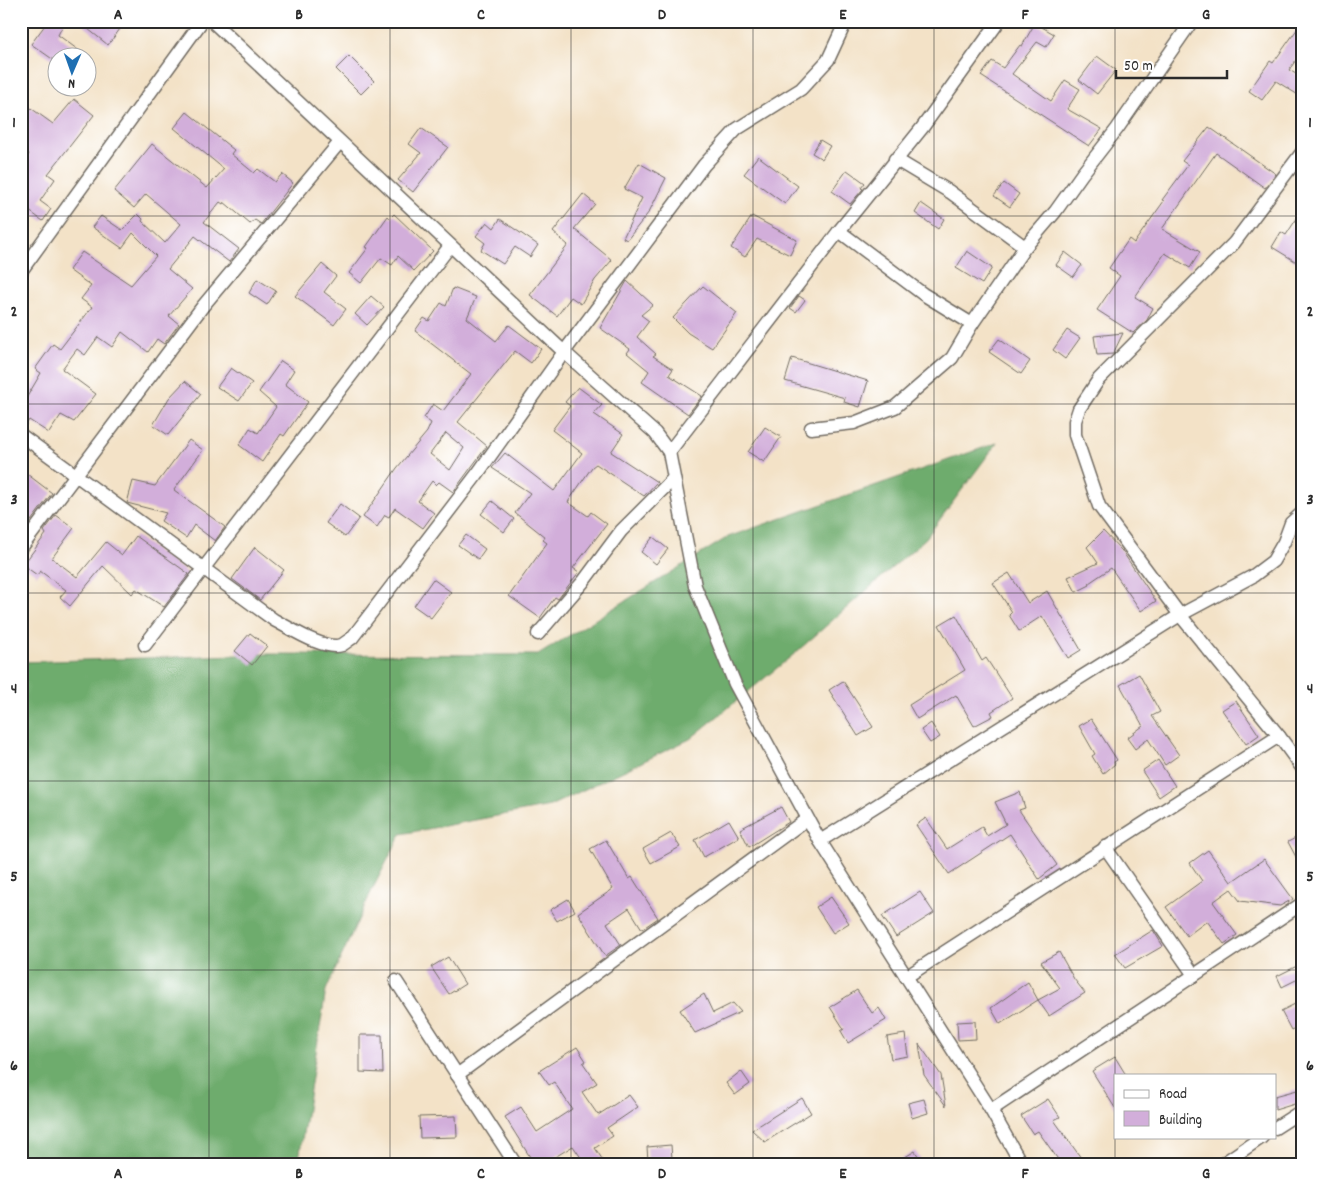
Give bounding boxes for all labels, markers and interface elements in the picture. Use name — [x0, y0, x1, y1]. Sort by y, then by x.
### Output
text: A — [114, 4, 123, 27]
text: B — [295, 4, 303, 27]
text: C — [477, 4, 485, 27]
text: D — [658, 4, 667, 27]
text: E — [839, 4, 847, 27]
text: F — [1021, 4, 1029, 27]
text: G — [1202, 4, 1210, 27]
north arrow — [48, 48, 98, 98]
scale bar — [1116, 48, 1228, 80]
text: 50 m — [1124, 56, 1153, 78]
text: N — [68, 73, 75, 93]
text: 1 — [12, 112, 16, 135]
text: 1 — [1308, 112, 1312, 135]
text: 2 — [11, 301, 18, 324]
text: 2 — [1307, 301, 1314, 324]
text: 3 — [10, 489, 18, 512]
text: 3 — [1306, 489, 1314, 512]
text: 4 — [11, 678, 17, 701]
text: 4 — [1307, 678, 1313, 701]
text: 5 — [10, 866, 18, 889]
text: 5 — [1306, 866, 1314, 889]
text: 6 — [10, 1055, 18, 1078]
text: 6 — [1306, 1055, 1314, 1078]
legend — [1114, 1074, 1276, 1138]
text: Road — [1159, 1084, 1187, 1106]
text: Building — [1159, 1110, 1202, 1132]
text: A — [114, 1163, 123, 1186]
text: B — [295, 1163, 303, 1186]
text: C — [477, 1163, 485, 1186]
text: D — [658, 1163, 667, 1186]
text: E — [839, 1163, 847, 1186]
text: F — [1021, 1163, 1029, 1186]
text: G — [1202, 1163, 1210, 1186]

